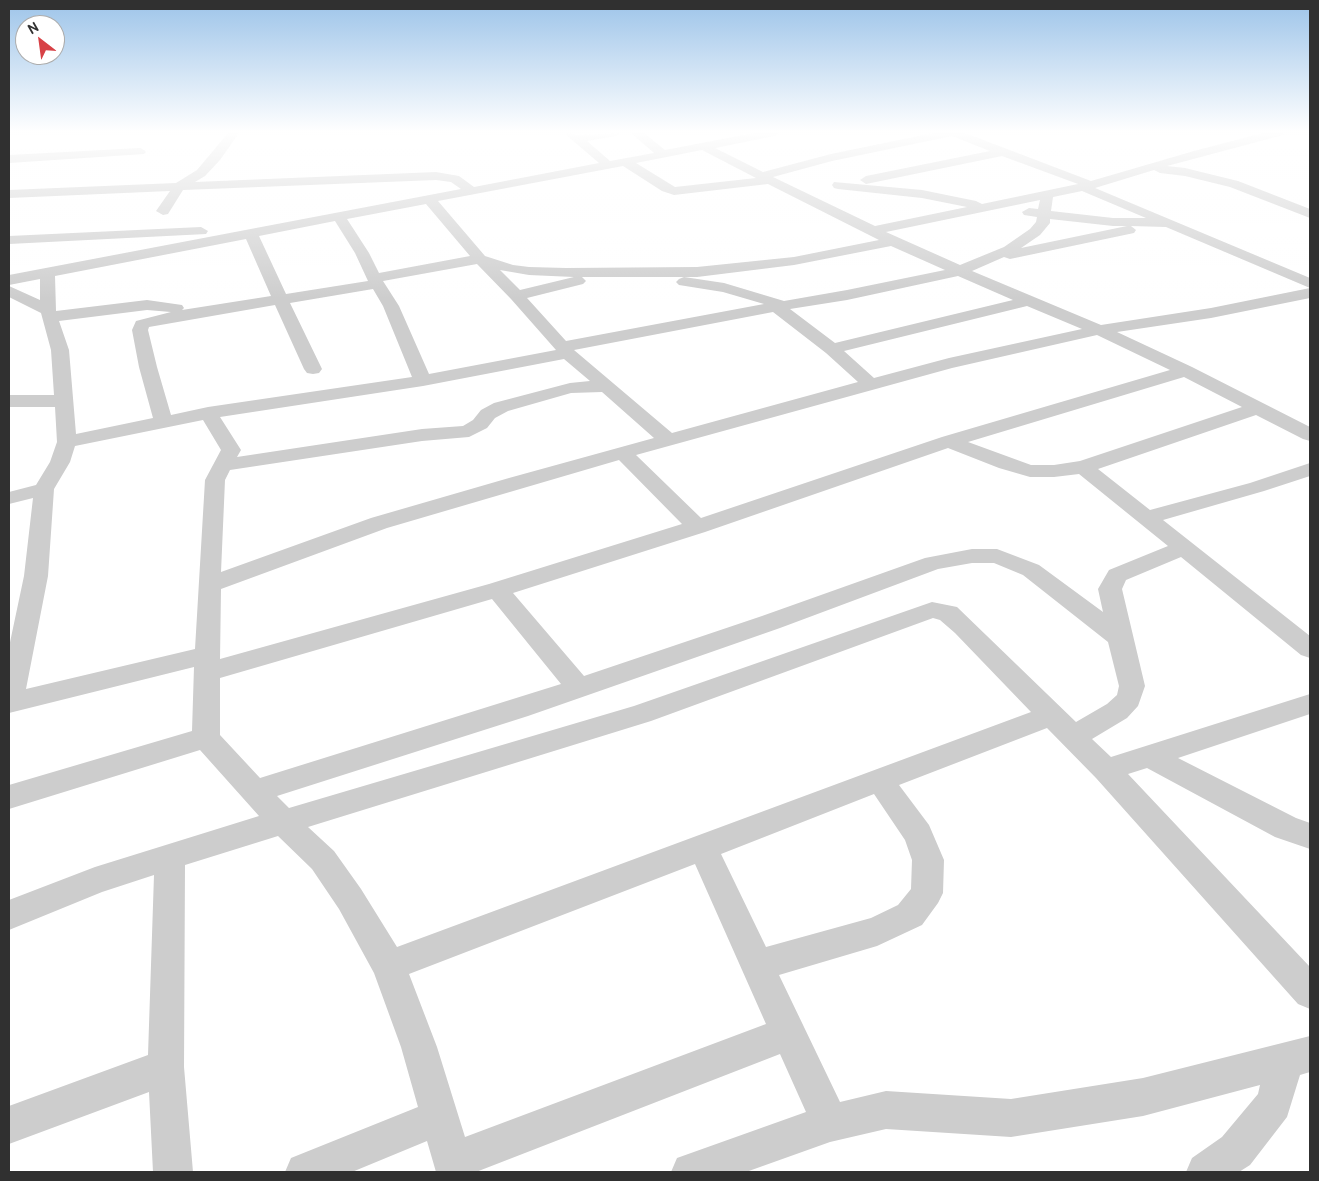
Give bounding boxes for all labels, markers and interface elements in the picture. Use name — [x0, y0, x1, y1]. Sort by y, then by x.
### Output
north arrow — [15, 15, 65, 65]
text: N — [24, 18, 42, 38]

